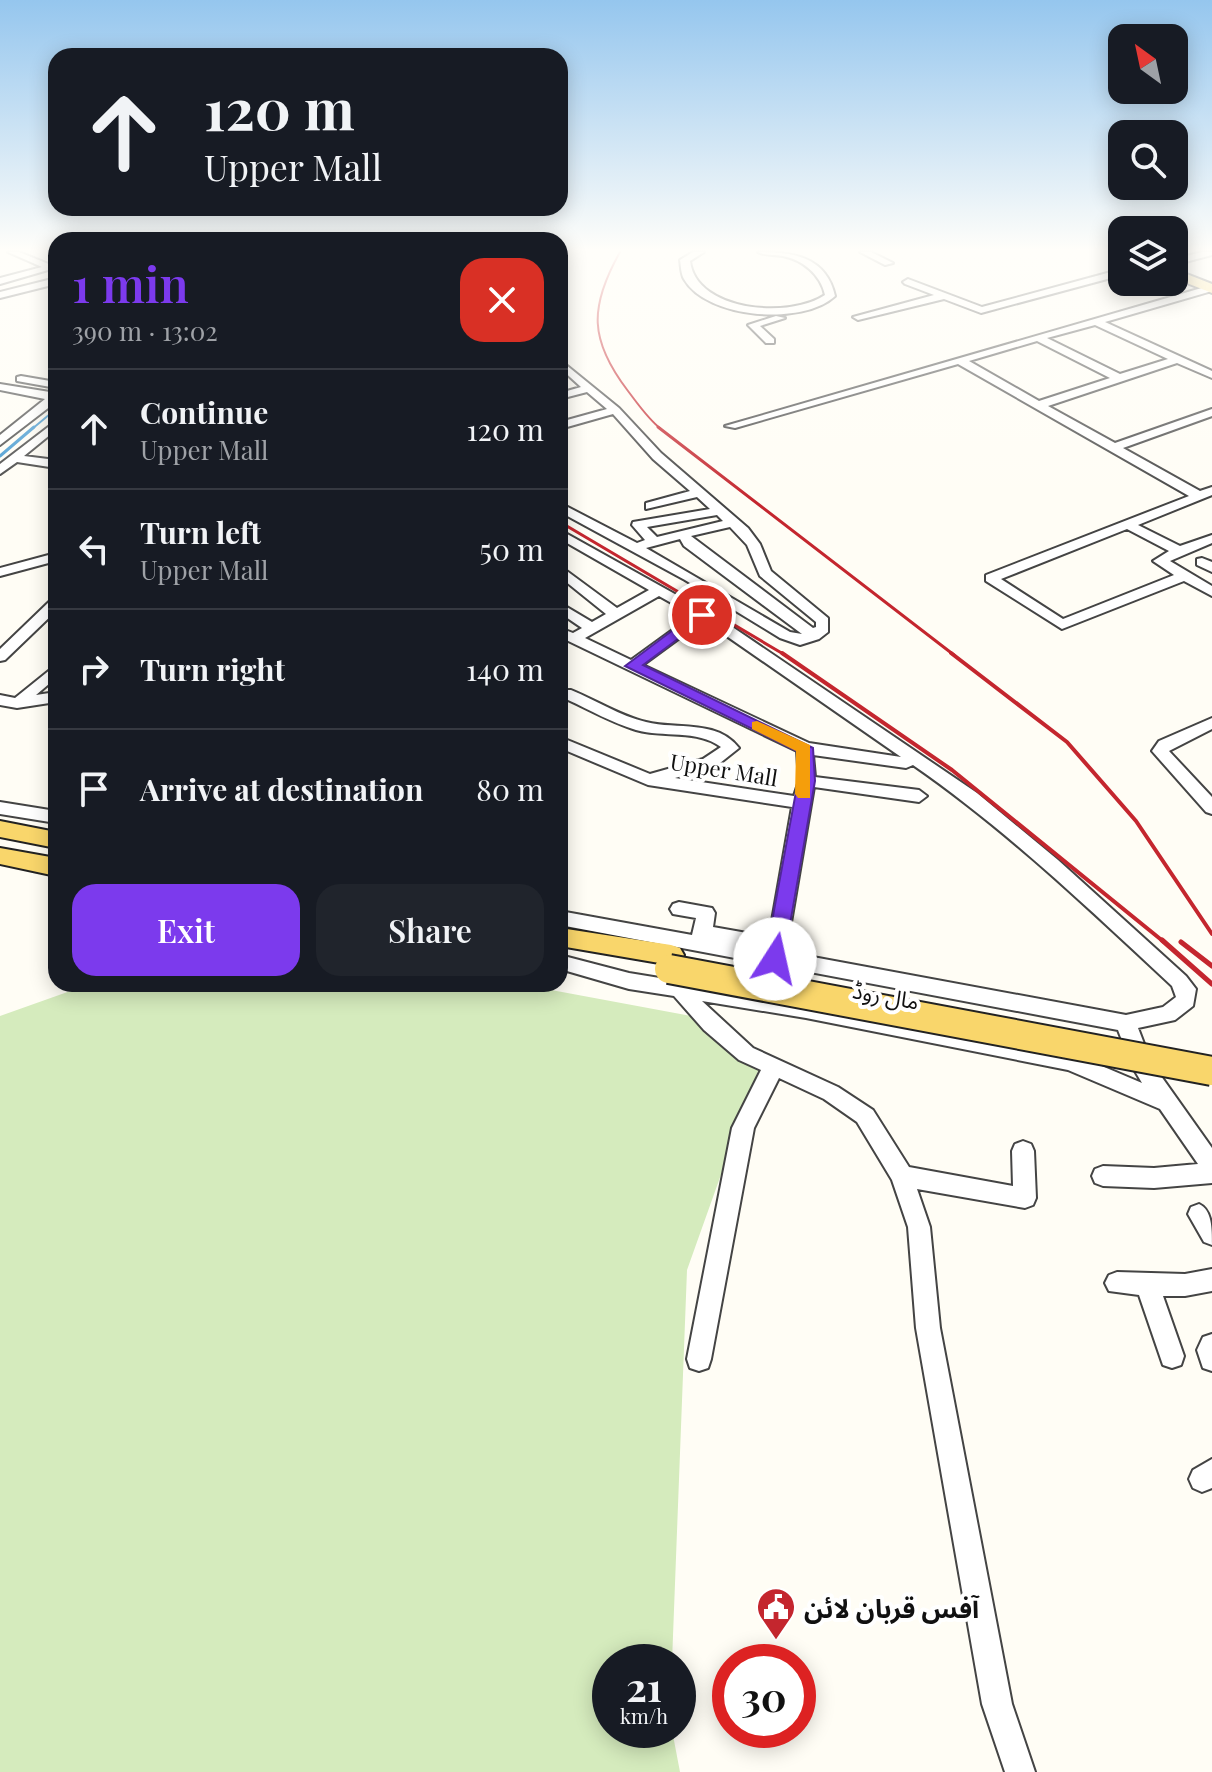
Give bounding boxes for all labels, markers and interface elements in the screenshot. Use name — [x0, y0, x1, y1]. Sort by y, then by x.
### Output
north arrow — [1108, 24, 1188, 104]
map controls — [1108, 24, 1188, 296]
text: 120 m — [204, 70, 355, 145]
icon: ahead — [72, 80, 176, 184]
button: search — [1108, 120, 1188, 200]
text: Upper Mall — [204, 142, 382, 190]
button: layers — [1108, 216, 1188, 296]
text: 1 min — [72, 251, 189, 315]
button: close — [460, 258, 544, 342]
text: 390 m · 13:02 — [72, 313, 218, 348]
text: Continue — [140, 392, 268, 432]
icon: ahead — [72, 407, 116, 451]
text: 120 m — [466, 409, 544, 449]
text: Upper Mall — [140, 432, 269, 467]
text: Turn left — [140, 512, 261, 552]
icon: left — [72, 527, 116, 571]
text: 50 m — [479, 529, 544, 569]
text: Upper Mall — [140, 552, 269, 587]
pin — [668, 581, 736, 649]
icon: arrive — [680, 593, 724, 637]
icon: right — [72, 647, 116, 691]
text: Turn right — [140, 649, 285, 689]
text: 140 m — [466, 649, 544, 689]
street label: Upper Mall — [668, 746, 780, 792]
icon: arrive — [72, 767, 116, 811]
text: Arrive at destination — [140, 769, 423, 809]
text: 80 m — [476, 769, 544, 809]
button: Exit — [72, 884, 300, 976]
button: Share — [316, 884, 544, 976]
position arrow — [733, 917, 817, 1001]
street label: مال روڈ — [850, 974, 922, 1016]
public building icon: آفس قربان لائن — [755, 1586, 797, 1641]
place label: آفس قربان لائن — [804, 1590, 980, 1625]
speed limit sign: 30 — [712, 1644, 816, 1748]
text: 21 — [626, 1659, 662, 1712]
text: km/h — [620, 1702, 668, 1729]

